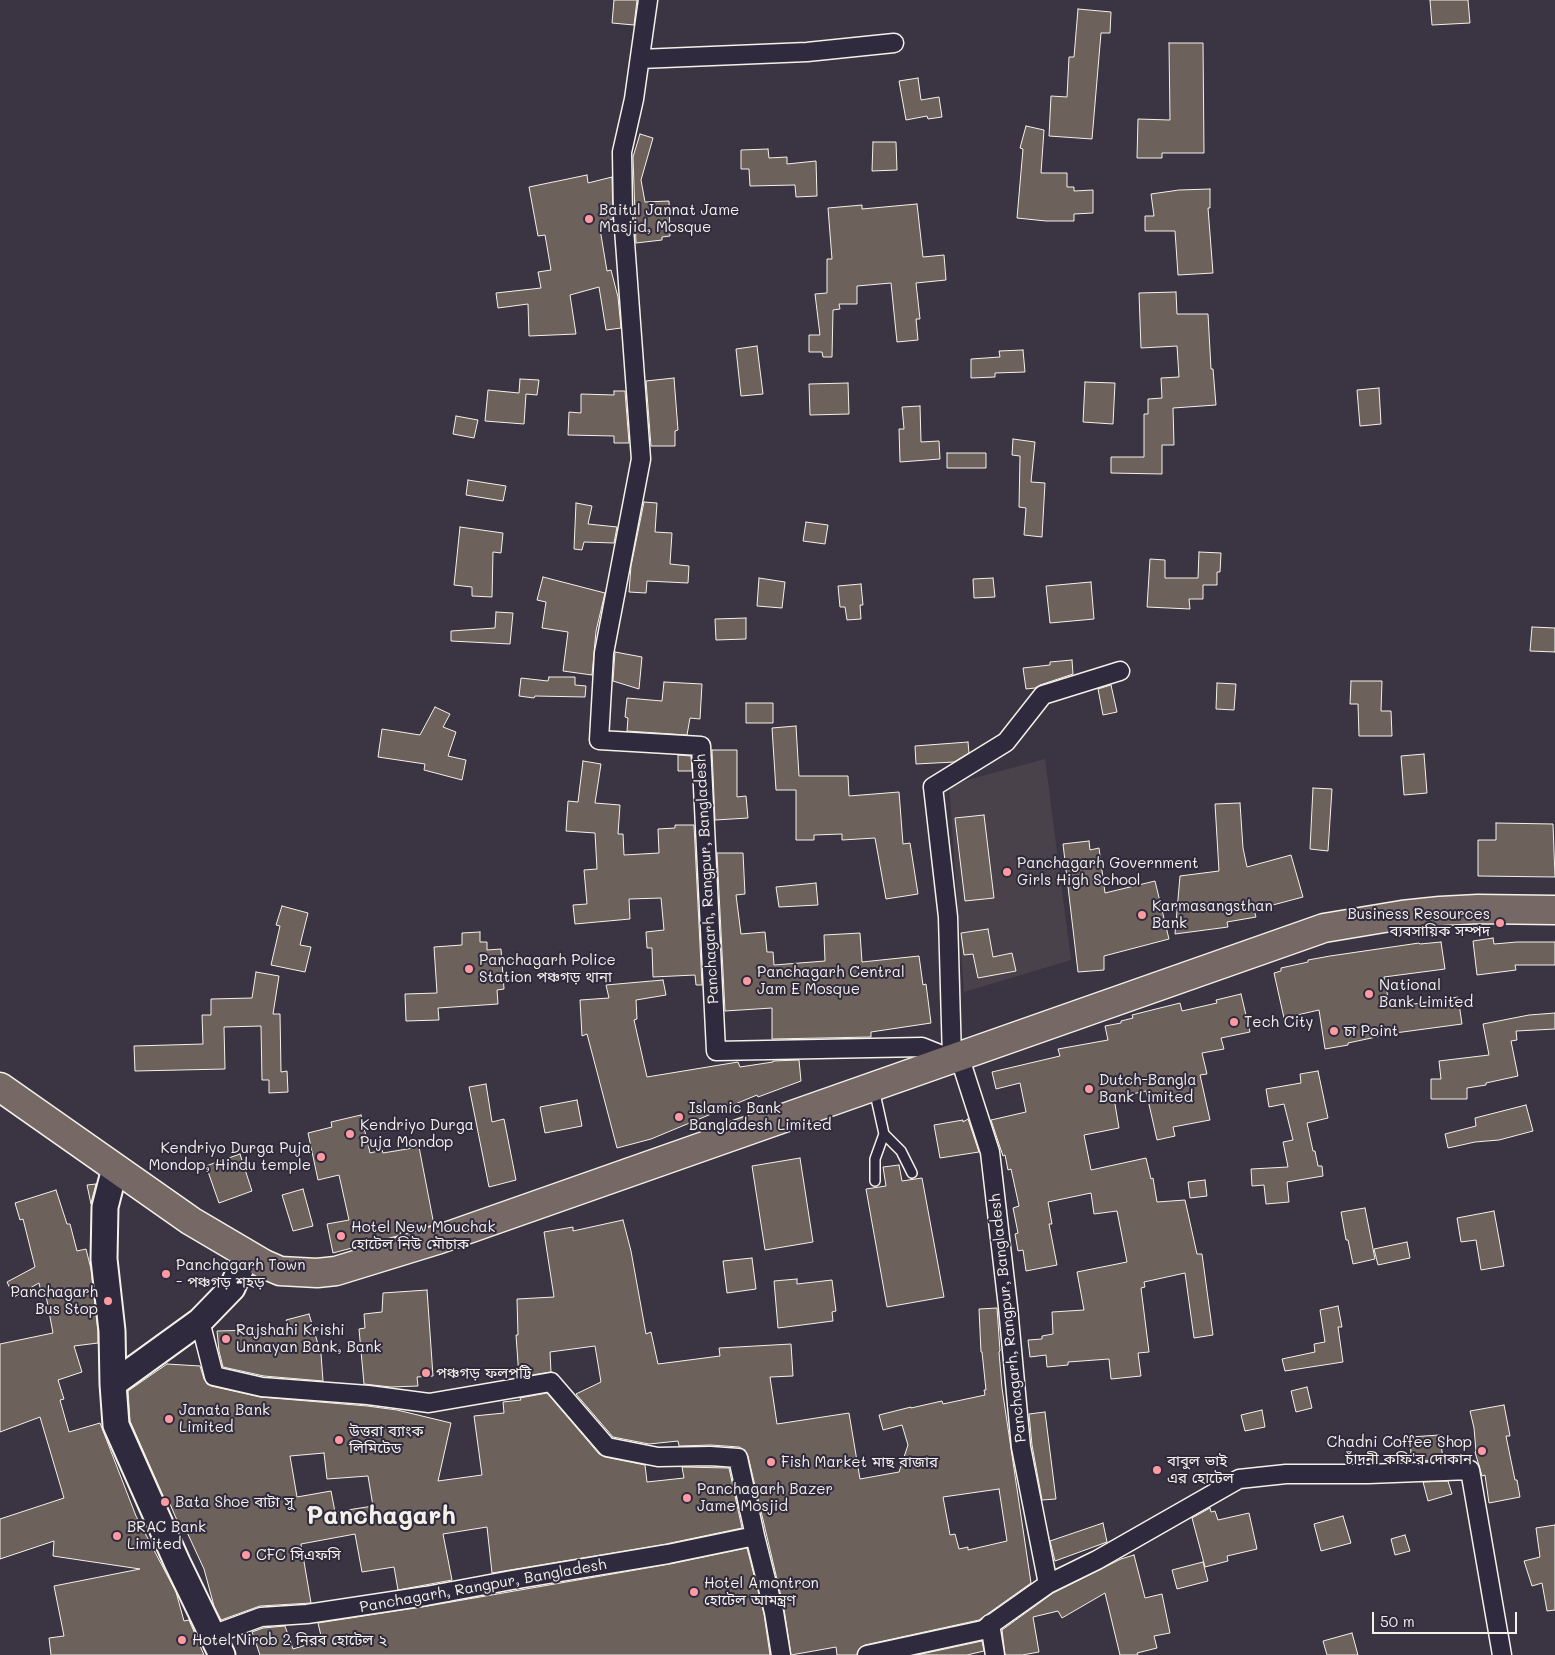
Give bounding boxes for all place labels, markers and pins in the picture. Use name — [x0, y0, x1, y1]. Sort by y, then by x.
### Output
place label: Baitul Jannat Jame Masjid, Mosque — [599, 201, 739, 236]
marker: Baitul Jannat Jame Masjid, Mosque — [583, 213, 595, 225]
place label: Panchagarh Government Girls High School — [1017, 854, 1198, 889]
marker: Panchagarh Government Girls High School — [1001, 866, 1013, 878]
place label: Karmasangsthan Bank — [1152, 897, 1273, 932]
place label: Business Resources ব্যবসায়িক সম্পদ — [1347, 905, 1490, 940]
marker: Karmasangsthan Bank — [1136, 909, 1148, 921]
marker: Business Resources ব্যবসায়িক সম্পদ — [1494, 917, 1506, 929]
place label: Panchagarh Police Station পঞ্চগড় থানা — [479, 951, 616, 986]
marker: Panchagarh Police Station পঞ্চগড় থানা — [463, 963, 475, 975]
place label: Panchagarh Central Jam E Mosque — [757, 963, 905, 998]
marker: Panchagarh Central Jam E Mosque — [741, 975, 753, 987]
place label: National Bank Limited — [1379, 976, 1473, 1011]
marker: National Bank Limited — [1363, 988, 1375, 1000]
place label: Tech City — [1244, 1013, 1313, 1031]
marker: Tech City — [1228, 1016, 1240, 1028]
place label: চা Point — [1344, 1022, 1398, 1040]
marker: চা Point — [1328, 1025, 1340, 1037]
place label: Dutch-Bangla Bank Limited — [1099, 1071, 1196, 1106]
marker: Dutch-Bangla Bank Limited — [1083, 1083, 1095, 1095]
place label: Islamic Bank Bangladesh Limited — [689, 1099, 832, 1134]
marker: Islamic Bank Bangladesh Limited — [673, 1111, 685, 1123]
place label: Kendriyo Durga Puja Mondop — [360, 1116, 474, 1151]
marker: Kendriyo Durga Puja Mondop — [344, 1128, 356, 1140]
place label: Kendriyo Durga Puja Mondop, Hindu temple — [149, 1139, 311, 1174]
marker: Kendriyo Durga Puja Mondop, Hindu temple — [315, 1151, 327, 1163]
place label: Hotel New Mouchak হোটেল নিউ মৌচাক — [351, 1218, 495, 1253]
marker: Hotel New Mouchak হোটেল নিউ মৌচাক — [335, 1230, 347, 1242]
place label: Panchagarh Town - পঞ্চগড় শহড় — [176, 1256, 305, 1291]
marker: Panchagarh Town - পঞ্চগড় শহড় — [160, 1268, 172, 1280]
place label: Panchagarh Bus Stop — [11, 1283, 98, 1318]
marker: Panchagarh Bus Stop — [102, 1295, 114, 1307]
place label: Rajshahi Krishi Unnayan Bank, Bank — [236, 1321, 381, 1356]
marker: Rajshahi Krishi Unnayan Bank, Bank — [220, 1333, 232, 1345]
place label: পঞ্চগড় ফলপট্টি — [436, 1364, 531, 1382]
marker: পঞ্চগড় ফলপট্টি — [420, 1367, 432, 1379]
place label: Janata Bank Limited — [179, 1401, 270, 1436]
marker: Janata Bank Limited — [163, 1413, 175, 1425]
place label: উত্তরা ব্যাংক লিমিটেড — [349, 1422, 424, 1457]
place label: Chadni Coffee Shop চাঁদনী কফি'র দোকান — [1327, 1433, 1472, 1468]
marker: উত্তরা ব্যাংক লিমিটেড — [333, 1434, 345, 1446]
marker: Chadni Coffee Shop চাঁদনী কফি'র দোকান — [1476, 1445, 1488, 1457]
place label: বাবুল ভাই এর হোটেল — [1167, 1452, 1234, 1487]
place label: Fish Market মাছ বাজার — [781, 1453, 938, 1471]
marker: Fish Market মাছ বাজার — [765, 1456, 777, 1468]
marker: বাবুল ভাই এর হোটেল — [1151, 1464, 1163, 1476]
place label: Panchagarh Bazer Jame Mosjid — [697, 1480, 833, 1515]
marker: Panchagarh Bazer Jame Mosjid — [681, 1492, 693, 1504]
place label: Bata Shoe বাটা সু — [175, 1493, 294, 1511]
marker: Bata Shoe বাটা সু — [159, 1496, 171, 1508]
place label: BRAC Bank Limited — [127, 1518, 206, 1553]
marker: BRAC Bank Limited — [111, 1530, 123, 1542]
place label: CFC সিএফসি — [256, 1546, 341, 1564]
marker: CFC সিএফসি — [240, 1549, 252, 1561]
place label: Hotel Amontron হোটেল আমন্ত্রণ — [704, 1574, 819, 1609]
marker: Hotel Amontron হোটেল আমন্ত্রণ — [688, 1586, 700, 1598]
place label: Hotel Nirob 2 নিরব হোটেল ২ — [192, 1631, 387, 1649]
marker: Hotel Nirob 2 নিরব হোটেল ২ — [176, 1634, 188, 1646]

